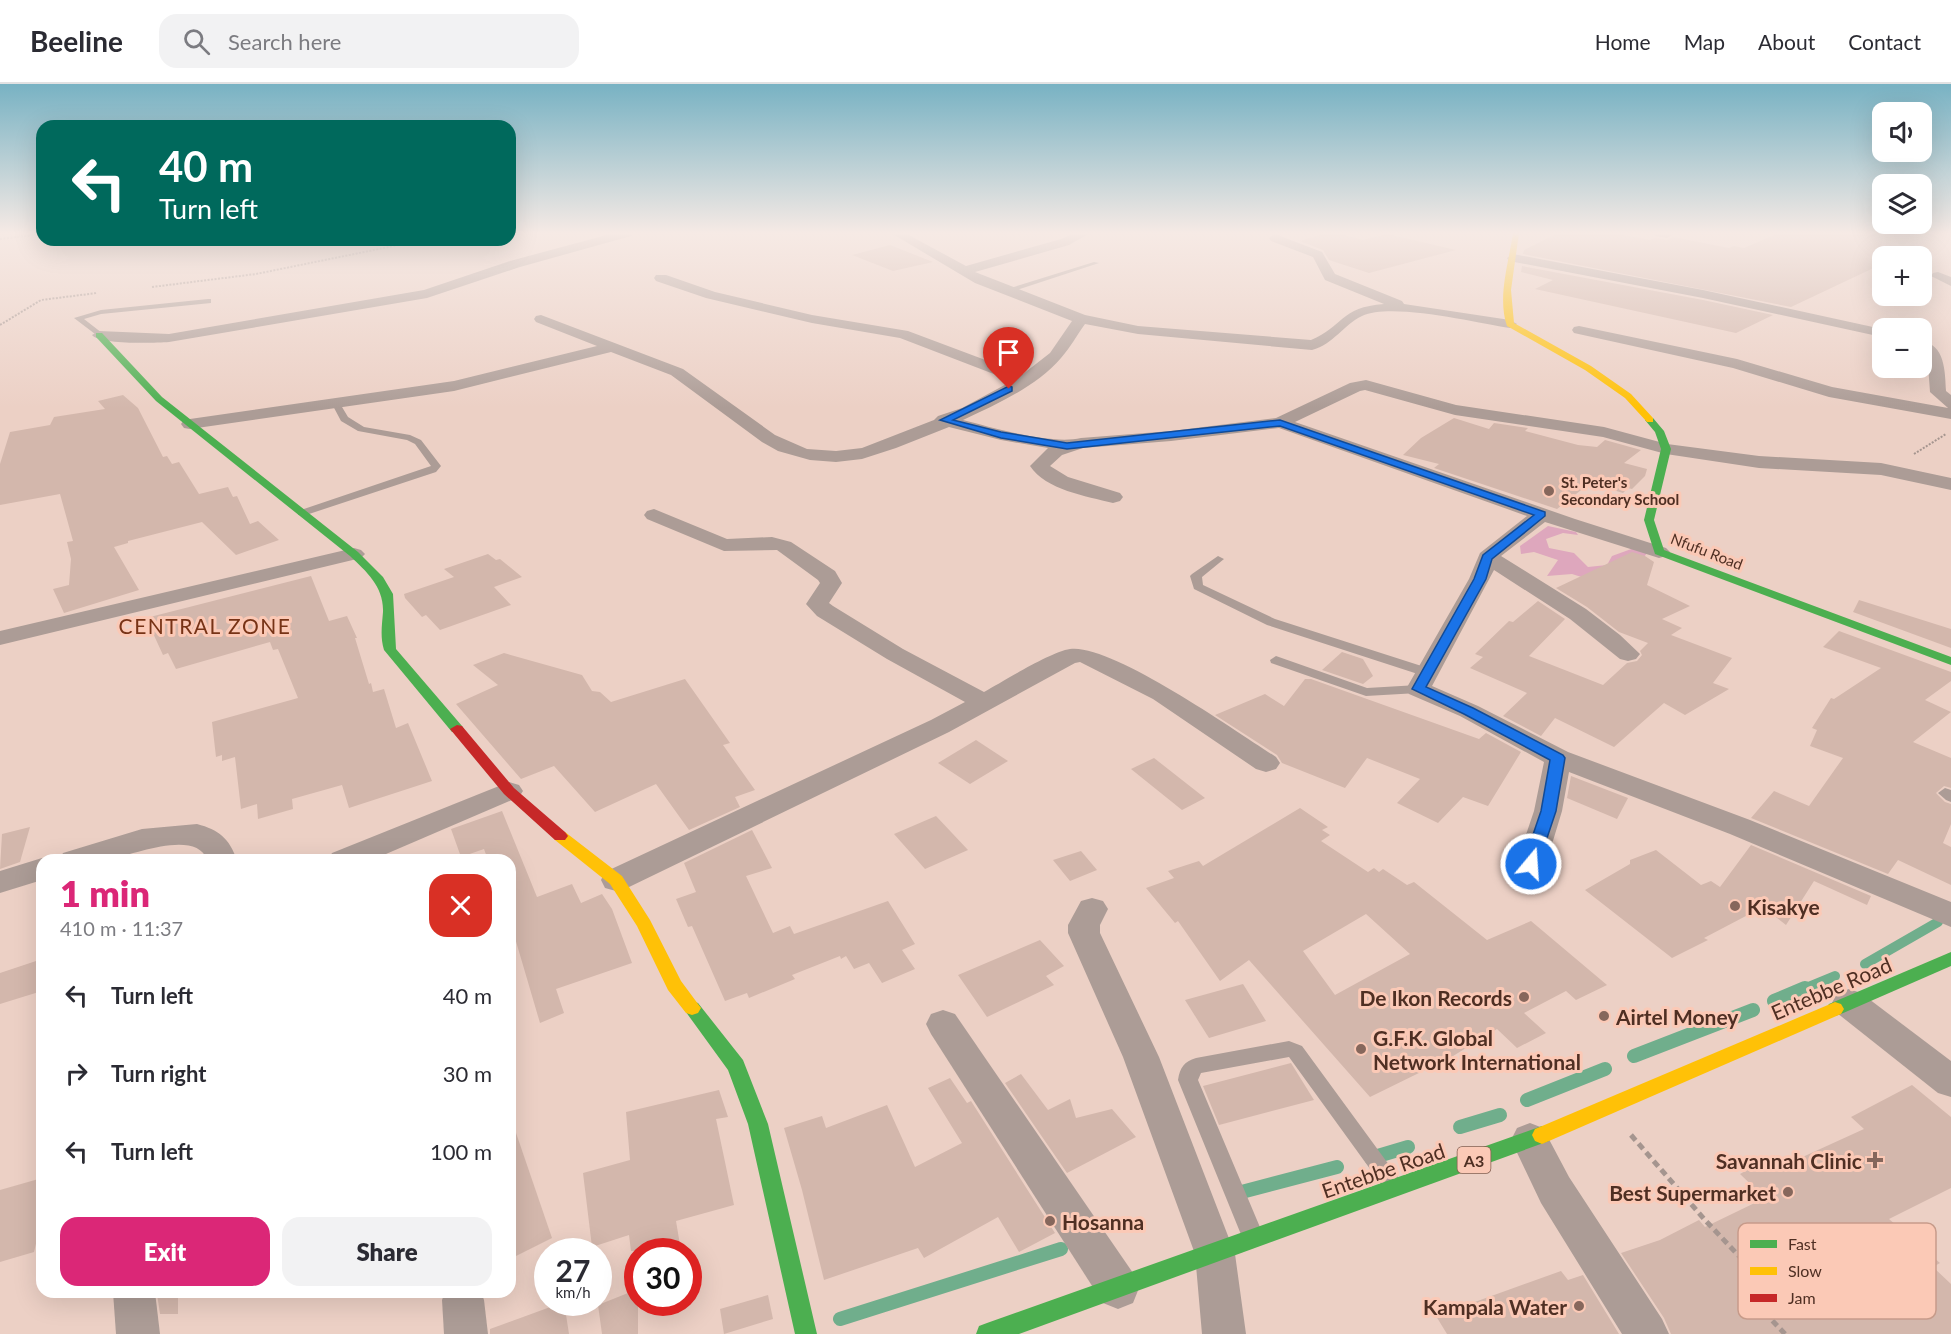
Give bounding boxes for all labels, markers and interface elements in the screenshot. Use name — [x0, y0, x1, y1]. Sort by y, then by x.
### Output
search box — [159, 14, 579, 68]
text: Beeline — [30, 24, 123, 58]
icon: search — [180, 25, 213, 58]
text: Search here — [228, 28, 341, 55]
text: Home — [1595, 29, 1651, 54]
text: Map — [1684, 29, 1725, 54]
text: About — [1758, 29, 1815, 54]
text: Contact — [1848, 29, 1921, 54]
map controls — [1872, 102, 1932, 378]
button: sound — [1872, 102, 1932, 162]
text: 40 m — [159, 141, 253, 191]
icon: left — [60, 144, 138, 222]
button: layers — [1872, 174, 1932, 234]
text: Turn left — [159, 192, 258, 225]
button: + — [1872, 246, 1932, 306]
button: − — [1872, 318, 1932, 378]
pin — [983, 327, 1034, 389]
icon: arrive — [992, 336, 1025, 369]
place label: St. Peter's Secondary School — [1561, 473, 1679, 508]
marker: St. Peter's Secondary School — [1542, 484, 1556, 498]
street label: Nfufu Road — [1668, 529, 1746, 573]
district label: CENTRAL ZONE — [119, 613, 291, 638]
position arrow — [1499, 832, 1563, 896]
text: 1 min — [60, 871, 150, 915]
button: close — [429, 874, 492, 937]
place label: Kisakye — [1747, 894, 1820, 919]
marker: Kisakye — [1728, 899, 1742, 913]
text: 410 m · 11:37 — [60, 916, 183, 940]
street label: Entebbe Road — [1767, 951, 1895, 1025]
icon: left — [60, 979, 93, 1012]
text: Turn left — [111, 982, 193, 1009]
text: 40 m — [443, 982, 492, 1009]
place label: De Ikon Records — [1359, 985, 1512, 1010]
marker: De Ikon Records — [1517, 990, 1531, 1004]
place label: Airtel Money — [1615, 1004, 1739, 1029]
marker: Airtel Money — [1597, 1009, 1611, 1023]
place label: G.F.K. Global Network International — [1373, 1025, 1581, 1074]
marker: G.F.K. Global Network International — [1354, 1042, 1368, 1056]
icon: right — [60, 1057, 93, 1090]
text: Turn right — [111, 1060, 206, 1087]
text: 30 m — [443, 1060, 492, 1087]
icon: left — [60, 1135, 93, 1168]
street label: Entebbe Road — [1318, 1137, 1448, 1203]
text: Turn left — [111, 1138, 193, 1165]
text: 100 m — [430, 1138, 492, 1165]
road number: A3 — [1458, 1147, 1490, 1173]
place label: Savannah Clinic — [1716, 1148, 1862, 1173]
marker: Savannah Clinic — [1866, 1151, 1884, 1169]
place label: Best Supermarket — [1609, 1180, 1776, 1205]
marker: Best Supermarket — [1781, 1185, 1795, 1199]
place label: Hosanna — [1062, 1209, 1144, 1234]
marker: Hosanna — [1043, 1214, 1057, 1228]
button: Exit — [60, 1217, 270, 1286]
button: Share — [282, 1217, 492, 1286]
legend — [1738, 1223, 1936, 1319]
text: Fast — [1788, 1234, 1817, 1253]
speed limit sign: 30 — [624, 1238, 702, 1316]
text: 27 — [556, 1252, 590, 1288]
text: Slow — [1788, 1261, 1822, 1280]
text: km/h — [555, 1283, 591, 1301]
text: Jam — [1788, 1288, 1816, 1307]
place label: Kampala Water — [1423, 1294, 1567, 1319]
marker: Kampala Water — [1572, 1299, 1586, 1313]

